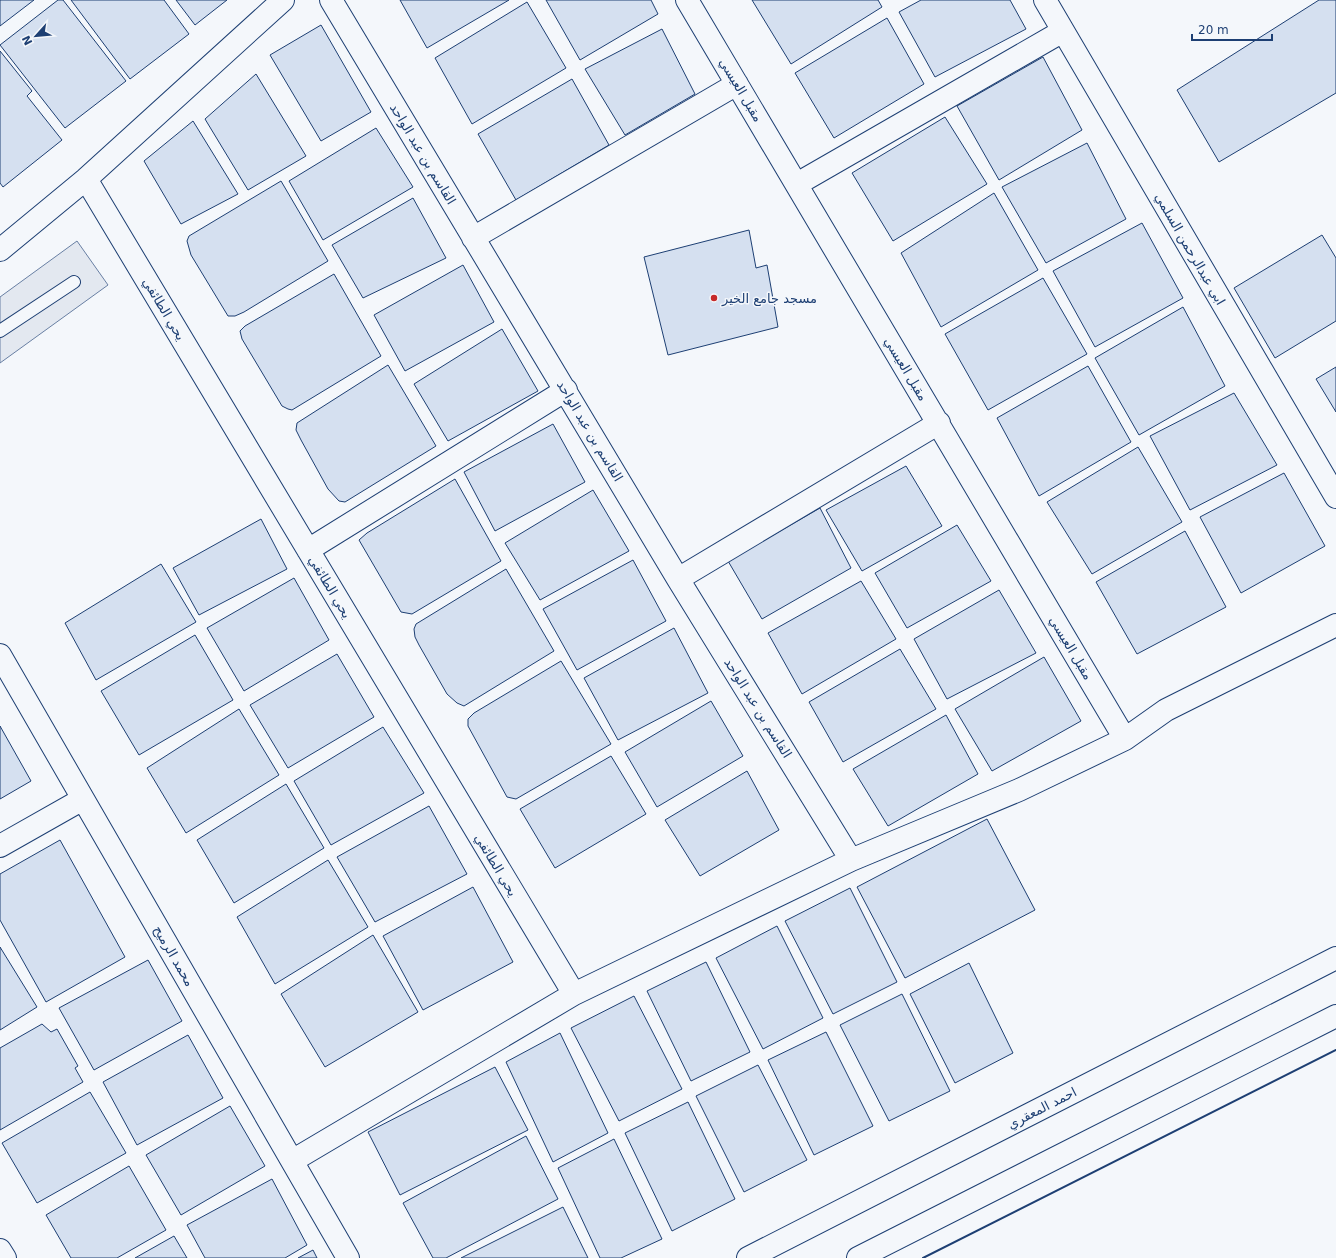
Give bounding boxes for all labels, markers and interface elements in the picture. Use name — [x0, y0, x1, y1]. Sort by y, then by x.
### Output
north arrow — [16, 16, 56, 56]
scale bar — [1192, 16, 1272, 42]
text: 20 m — [1198, 23, 1229, 37]
text: N — [20, 33, 35, 47]
street label: مقبل العيسي — [716, 55, 766, 125]
street label: القاسم بن عبد الواحد — [386, 101, 459, 208]
street label: ابي عبدالرحمن السلمي — [1151, 190, 1228, 308]
street label: يحي الطائفي — [139, 275, 189, 343]
place label: مسجد جامع الخير — [721, 291, 817, 307]
marker: مسجد جامع الخير — [709, 293, 719, 303]
street label: مقبل العيسي — [881, 334, 931, 404]
street label: القاسم بن عبد الواحد — [553, 378, 626, 485]
street label: يحي الطائفي — [305, 553, 355, 621]
street label: مقبل العيسي — [1046, 613, 1096, 683]
street label: القاسم بن عبد الواحد — [720, 655, 795, 761]
street label: يحي الطائفي — [471, 831, 521, 899]
street label: محمد الرميح — [150, 923, 197, 990]
street label: احمد المعقري — [1005, 1084, 1079, 1133]

